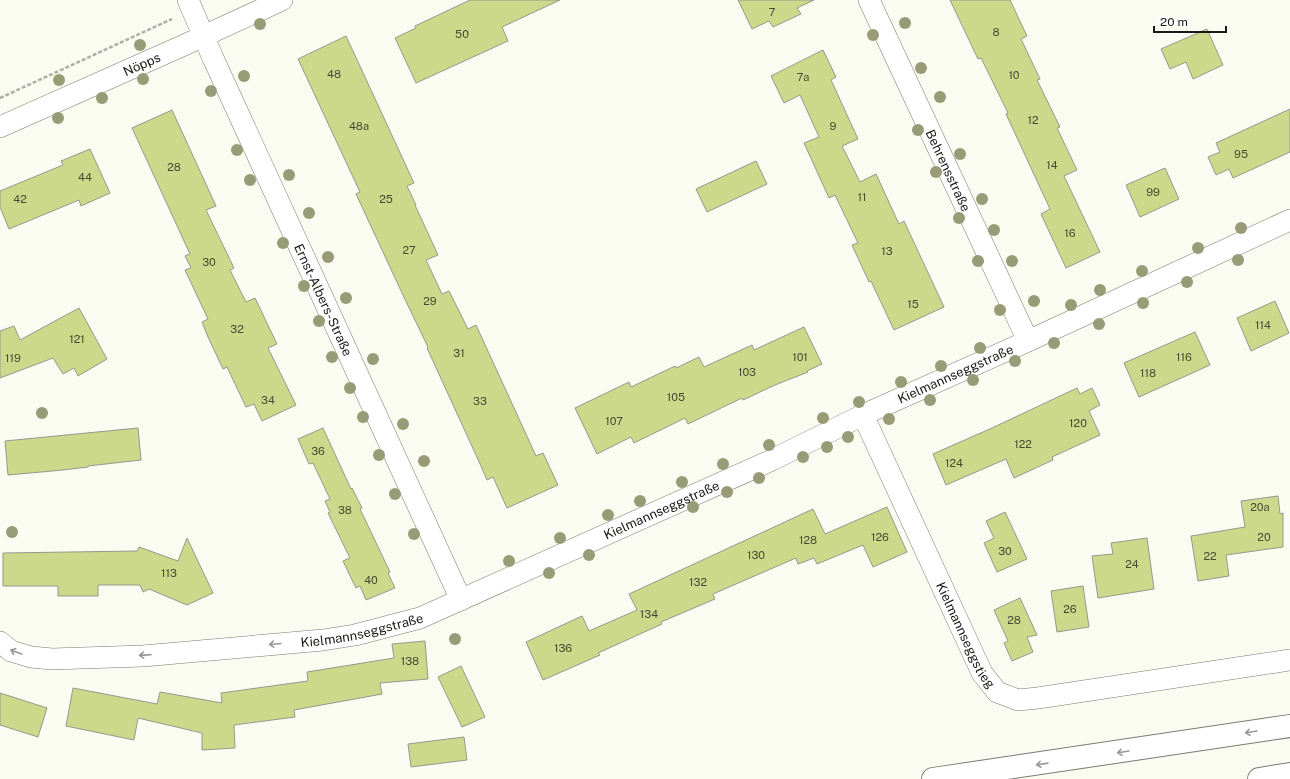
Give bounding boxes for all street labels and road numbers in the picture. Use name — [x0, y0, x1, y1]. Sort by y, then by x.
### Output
street label: Nöpps — [121, 49, 163, 79]
street label: Behrensstraße — [923, 127, 974, 214]
street label: Ernst-Albers-Straße — [291, 241, 356, 358]
street label: Kielmannseggstraße — [895, 341, 1015, 406]
street label: Kielmannseggstraße — [601, 477, 721, 542]
street label: Kielmannseggstieg — [934, 580, 999, 691]
street label: Kielmannseggstraße — [300, 610, 425, 649]

